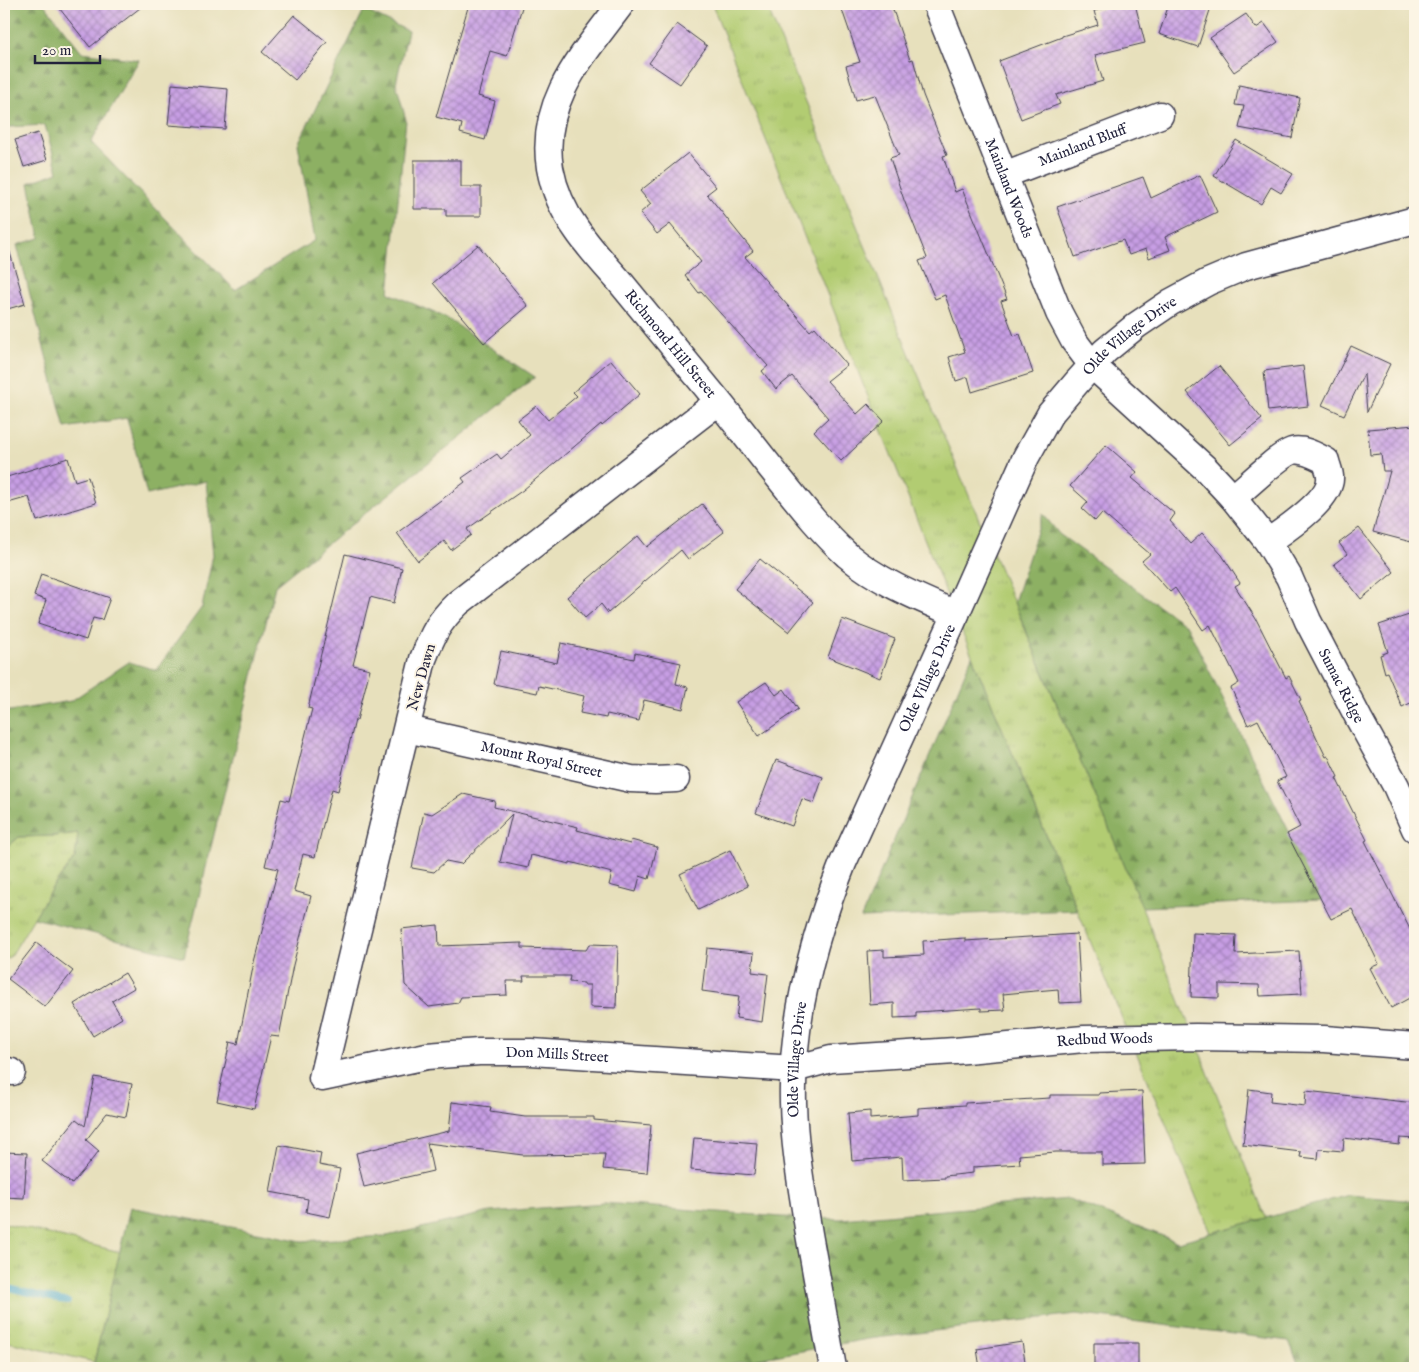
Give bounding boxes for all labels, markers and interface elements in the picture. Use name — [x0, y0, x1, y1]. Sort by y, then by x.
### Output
scale bar — [35, 32, 100, 64]
text: 20 m — [42, 41, 72, 60]
street label: Mainland Bluff — [1036, 119, 1131, 171]
street label: Mainland Woods — [980, 136, 1037, 241]
street label: Richmond Hill Street — [620, 286, 720, 402]
street label: Olde Village Drive — [1079, 292, 1180, 380]
street label: Olde Village Drive — [895, 621, 960, 735]
street label: New Dawn — [403, 641, 440, 713]
street label: Sumac Ridge — [1314, 645, 1368, 726]
street label: Mount Royal Street — [479, 737, 604, 782]
street label: Olde Village Drive — [784, 1000, 811, 1118]
street label: Redbud Woods — [1056, 1029, 1153, 1052]
street label: Don Mills Street — [505, 1043, 609, 1067]

